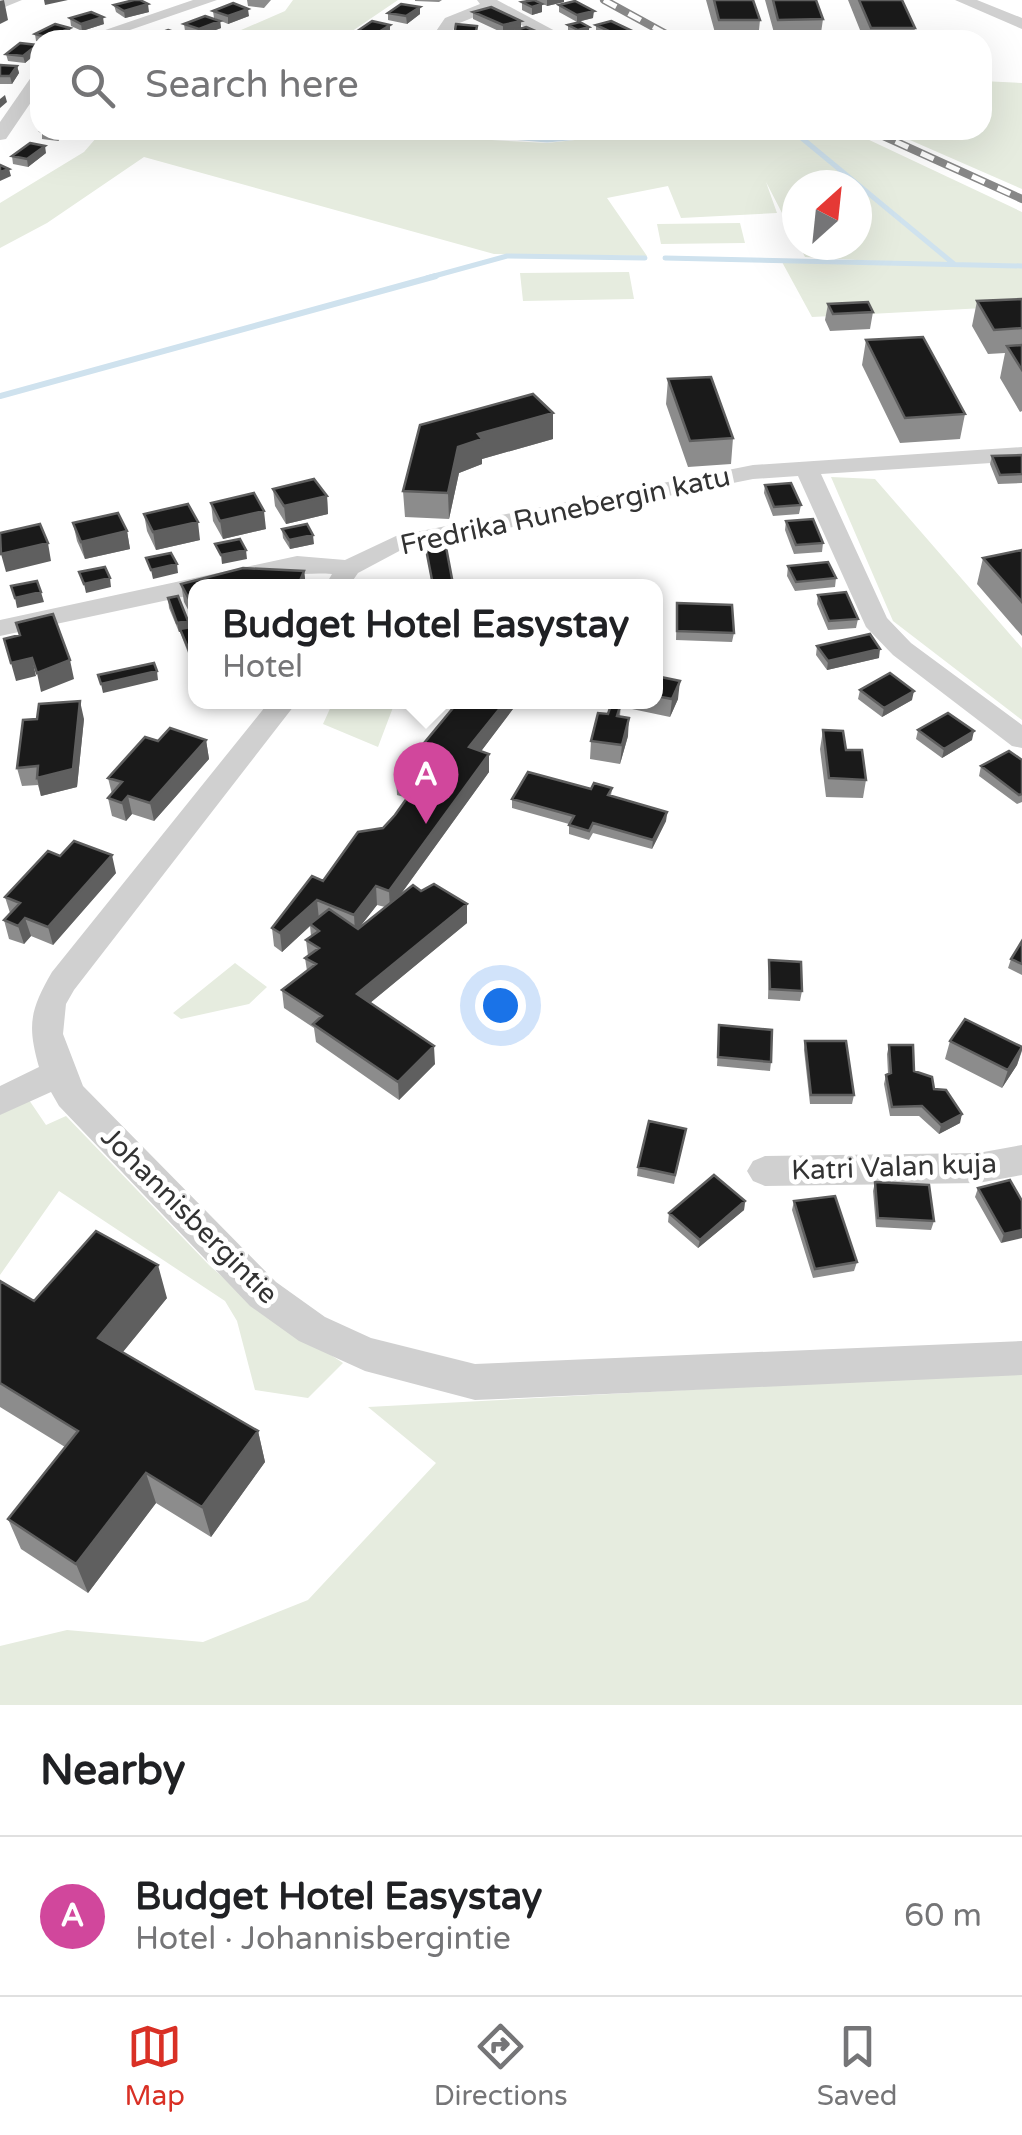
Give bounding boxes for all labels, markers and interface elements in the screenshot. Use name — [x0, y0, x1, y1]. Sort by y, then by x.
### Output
search box — [30, 30, 992, 140]
icon: search — [65, 58, 120, 113]
text: Search here — [145, 62, 359, 108]
north arrow — [782, 170, 872, 260]
street label: Fredrika Runebergin katu — [397, 459, 733, 563]
popup — [188, 579, 663, 709]
text: Budget Hotel Easystay — [222, 602, 629, 648]
text: Hotel — [222, 648, 303, 686]
pin: A — [394, 742, 458, 824]
your location — [475, 980, 526, 1031]
street label: Johannisbergintie — [94, 1120, 285, 1311]
street label: Katri Valan kuja — [791, 1146, 997, 1188]
text: Nearby — [40, 1745, 185, 1796]
text: Budget Hotel Easystay — [135, 1874, 542, 1920]
text: A — [61, 1897, 84, 1935]
text: 60 m — [904, 1897, 982, 1935]
text: Hotel · Johannisbergintie — [135, 1920, 511, 1958]
tab: Map — [124, 2019, 185, 2113]
tab: Directions — [434, 2019, 568, 2113]
tab: Saved — [817, 2019, 898, 2113]

